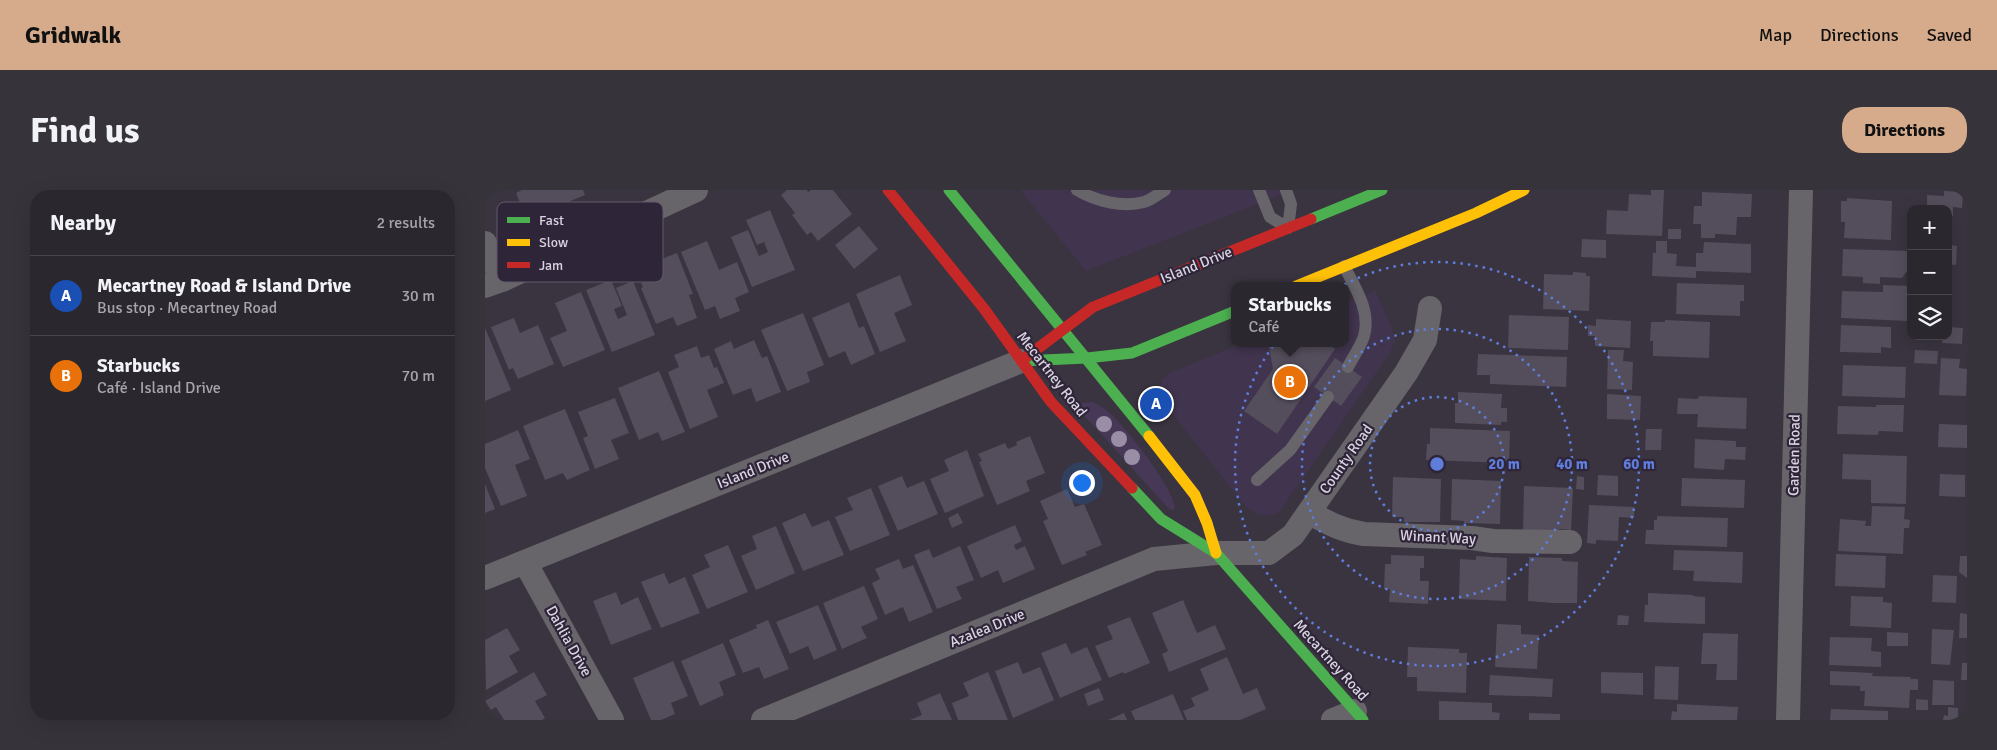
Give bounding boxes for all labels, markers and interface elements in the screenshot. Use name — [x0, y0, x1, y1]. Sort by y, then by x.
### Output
text: Gridwalk — [25, 20, 121, 50]
text: Map — [1759, 24, 1792, 46]
text: Directions — [1820, 24, 1899, 46]
text: Saved — [1927, 24, 1972, 46]
button: Directions — [1842, 107, 1967, 153]
text: Find us — [30, 109, 140, 152]
legend — [497, 202, 663, 282]
map controls — [1907, 205, 1952, 340]
button: + — [1907, 205, 1952, 250]
text: Nearby — [50, 210, 116, 236]
text: Fast — [539, 212, 564, 229]
text: 2 results — [376, 213, 435, 233]
text: Slow — [539, 234, 568, 251]
street label: Island Drive — [1157, 242, 1235, 288]
button: − — [1907, 250, 1952, 295]
text: Jam — [539, 257, 563, 274]
text: Mecartney Road & Island Drive — [97, 274, 351, 298]
popup — [1231, 282, 1349, 347]
text: A — [61, 286, 71, 306]
text: 30 m — [401, 286, 435, 306]
text: Starbucks — [1249, 293, 1331, 317]
button: layers — [1907, 295, 1952, 340]
text: Bus stop · Mecartney Road — [97, 298, 277, 318]
text: Café — [1249, 317, 1279, 337]
street label: Mecartney Road — [1013, 328, 1091, 420]
text: Starbucks — [97, 354, 180, 378]
pin: B — [1274, 363, 1306, 401]
text: B — [61, 366, 71, 386]
text: 70 m — [401, 366, 435, 386]
text: Café · Island Drive — [97, 378, 221, 398]
pin: A — [1140, 385, 1172, 423]
street label: Garden Road — [1784, 414, 1804, 496]
street label: County Road — [1315, 421, 1377, 497]
street label: Island Drive — [714, 447, 792, 493]
centre of rings — [1428, 455, 1446, 473]
text: 20 m — [1488, 455, 1520, 473]
text: 40 m — [1556, 455, 1588, 473]
text: 60 m — [1623, 455, 1655, 473]
your location — [1069, 470, 1095, 496]
street label: Winant Way — [1400, 526, 1476, 548]
street label: Dahlia Drive — [542, 602, 596, 680]
street label: Azalea Drive — [947, 605, 1027, 651]
street label: Mecartney Road — [1290, 616, 1372, 704]

